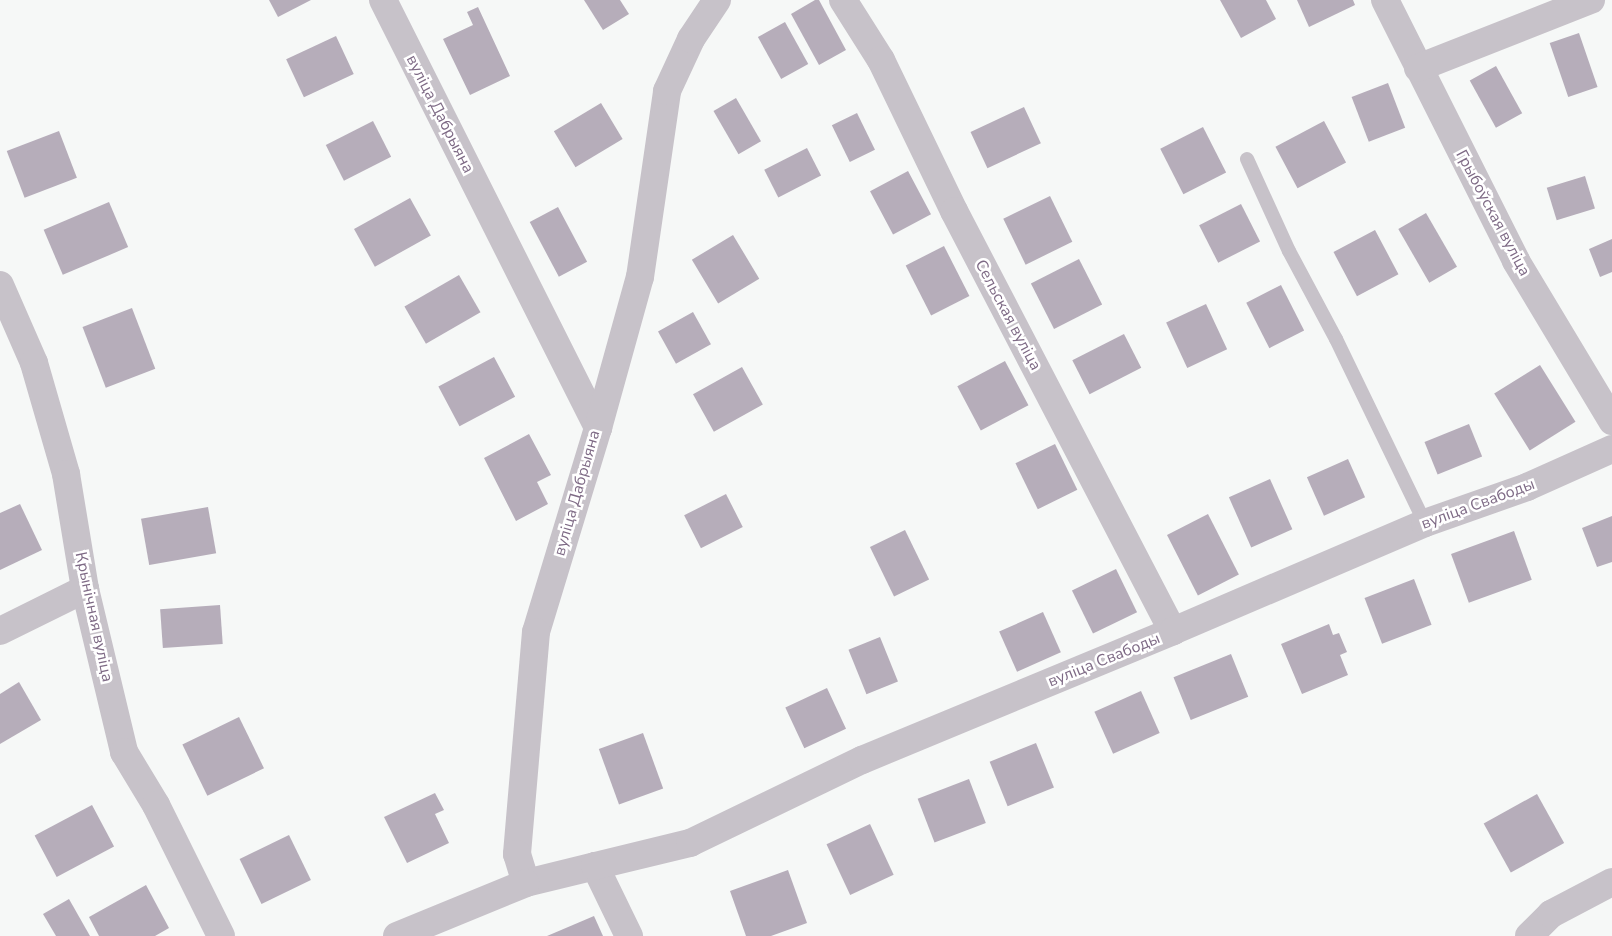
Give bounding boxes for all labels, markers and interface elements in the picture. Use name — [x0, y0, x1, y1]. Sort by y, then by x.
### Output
street label: вуліца Дабрыяна — [402, 52, 478, 176]
street label: Грыбоўская вуліца — [1452, 147, 1534, 279]
street label: Сельская вуліца — [971, 256, 1045, 374]
street label: вуліца Дабрыяна — [550, 428, 604, 558]
street label: вуліца Свабоды — [1419, 475, 1537, 533]
street label: Крынічная вуліца — [71, 550, 117, 684]
street label: вуліца Свабоды — [1045, 629, 1163, 691]

